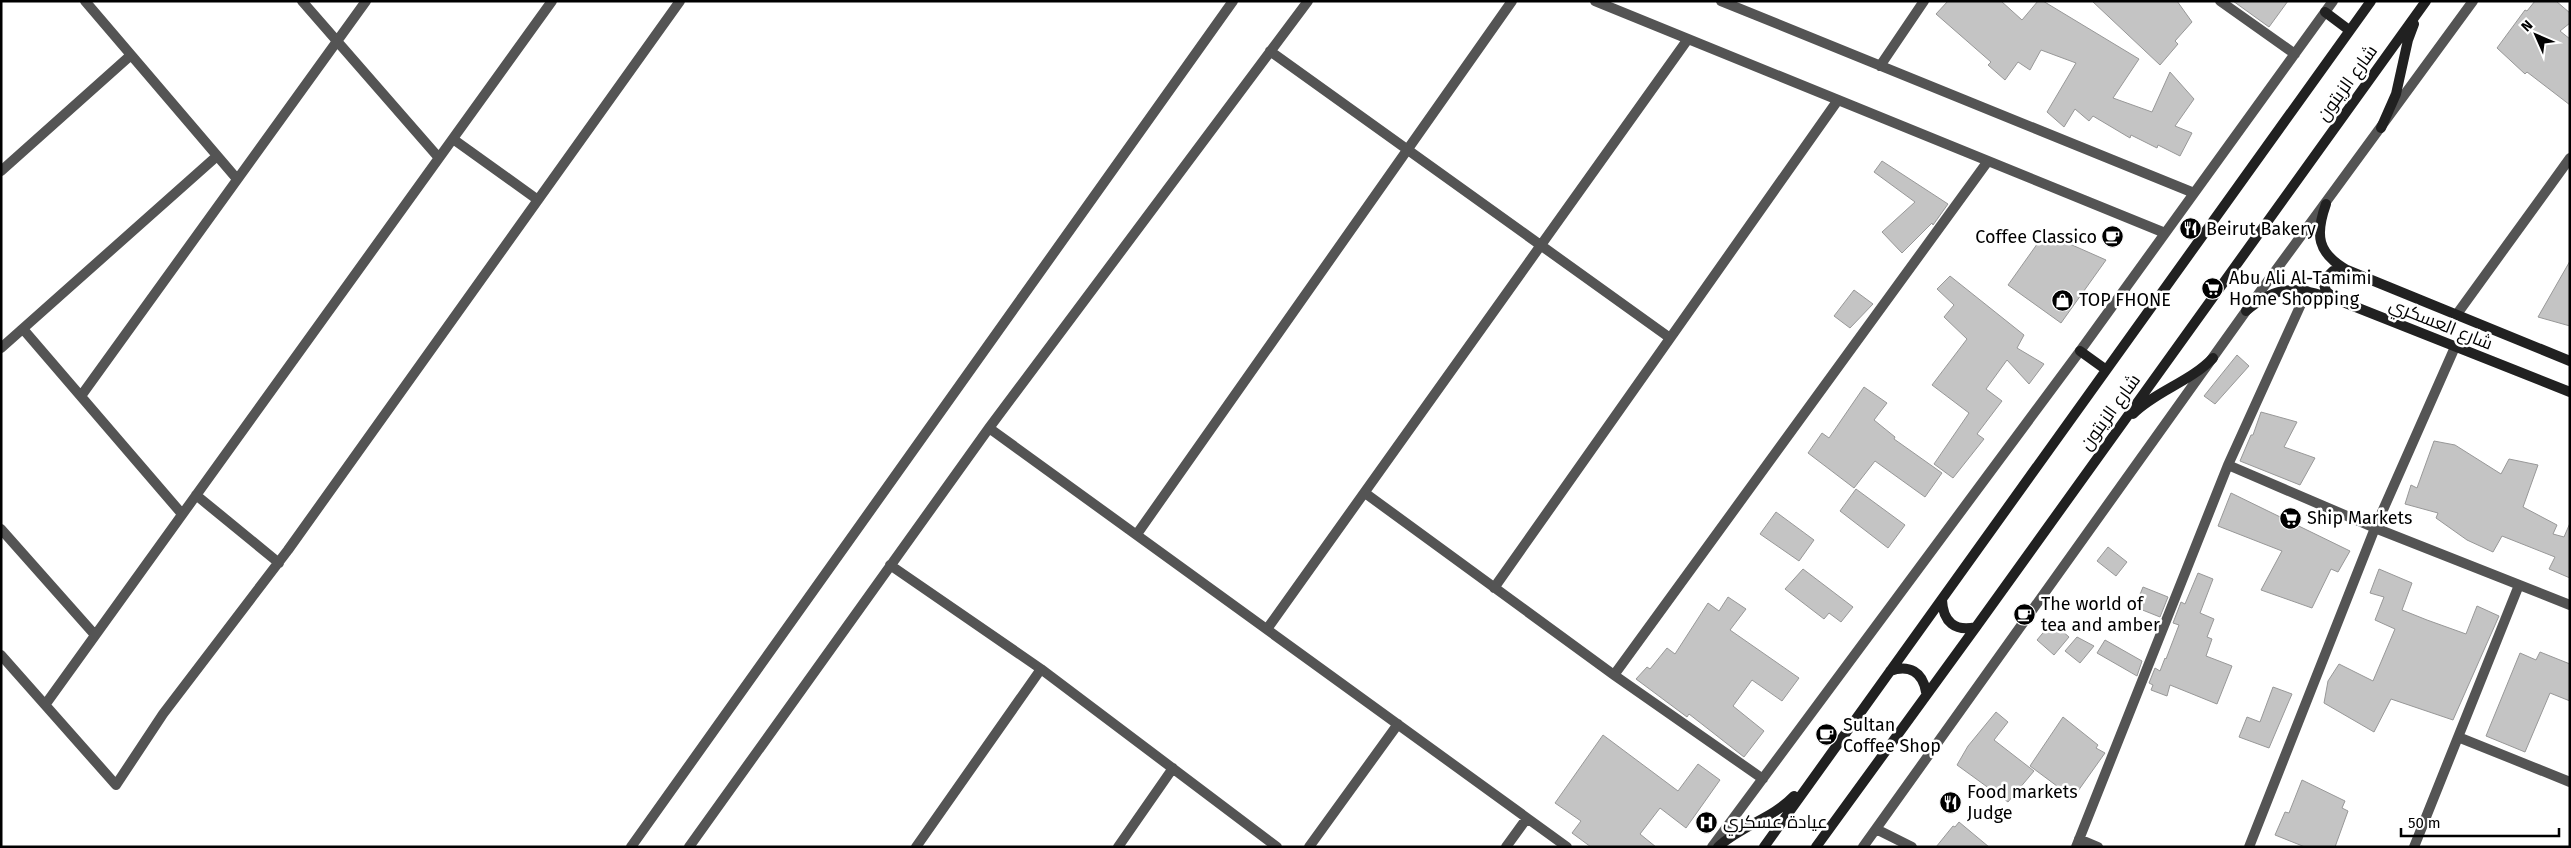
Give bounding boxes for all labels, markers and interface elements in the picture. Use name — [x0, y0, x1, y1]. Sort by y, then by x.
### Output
north arrow — [2511, 10, 2561, 60]
text: N — [2518, 17, 2536, 35]
street label: شارع الزيتون — [2312, 41, 2383, 126]
restaurant icon: Beirut Bakery — [2178, 217, 2202, 241]
place label: Beirut Bakery — [2206, 218, 2316, 240]
cafe icon: Coffee Classico — [2101, 225, 2125, 249]
place label: Coffee Classico — [1975, 226, 2097, 248]
place label: Abu Ali Al-Tamimi Home Shopping — [2229, 267, 2372, 310]
supermarket icon: Abu Ali Al-Tamimi Home Shopping — [2201, 276, 2225, 300]
shop icon: TOP FHONE — [2051, 288, 2075, 312]
place label: TOP FHONE — [2079, 289, 2171, 311]
street label: شارع العسكري — [2385, 293, 2496, 358]
street label: شارع الزيتون — [2075, 370, 2146, 455]
supermarket icon: Ship Markets — [2279, 506, 2303, 530]
place label: Ship Markets — [2307, 507, 2412, 529]
place label: The world of tea and amber — [2041, 593, 2160, 636]
cafe icon: The world of tea and amber — [2013, 602, 2037, 626]
place label: Sultan Coffee Shop — [1843, 714, 1941, 757]
cafe icon: Sultan Coffee Shop — [1815, 723, 1839, 747]
place label: Food markets Judge — [1967, 781, 2078, 824]
restaurant icon: Food markets Judge — [1939, 790, 1963, 814]
scale bar — [2401, 806, 2558, 838]
hospital icon: عيادة عسكري — [1695, 810, 1719, 834]
place label: عيادة عسكري — [1723, 811, 1828, 836]
text: 50 m — [2408, 814, 2441, 832]

